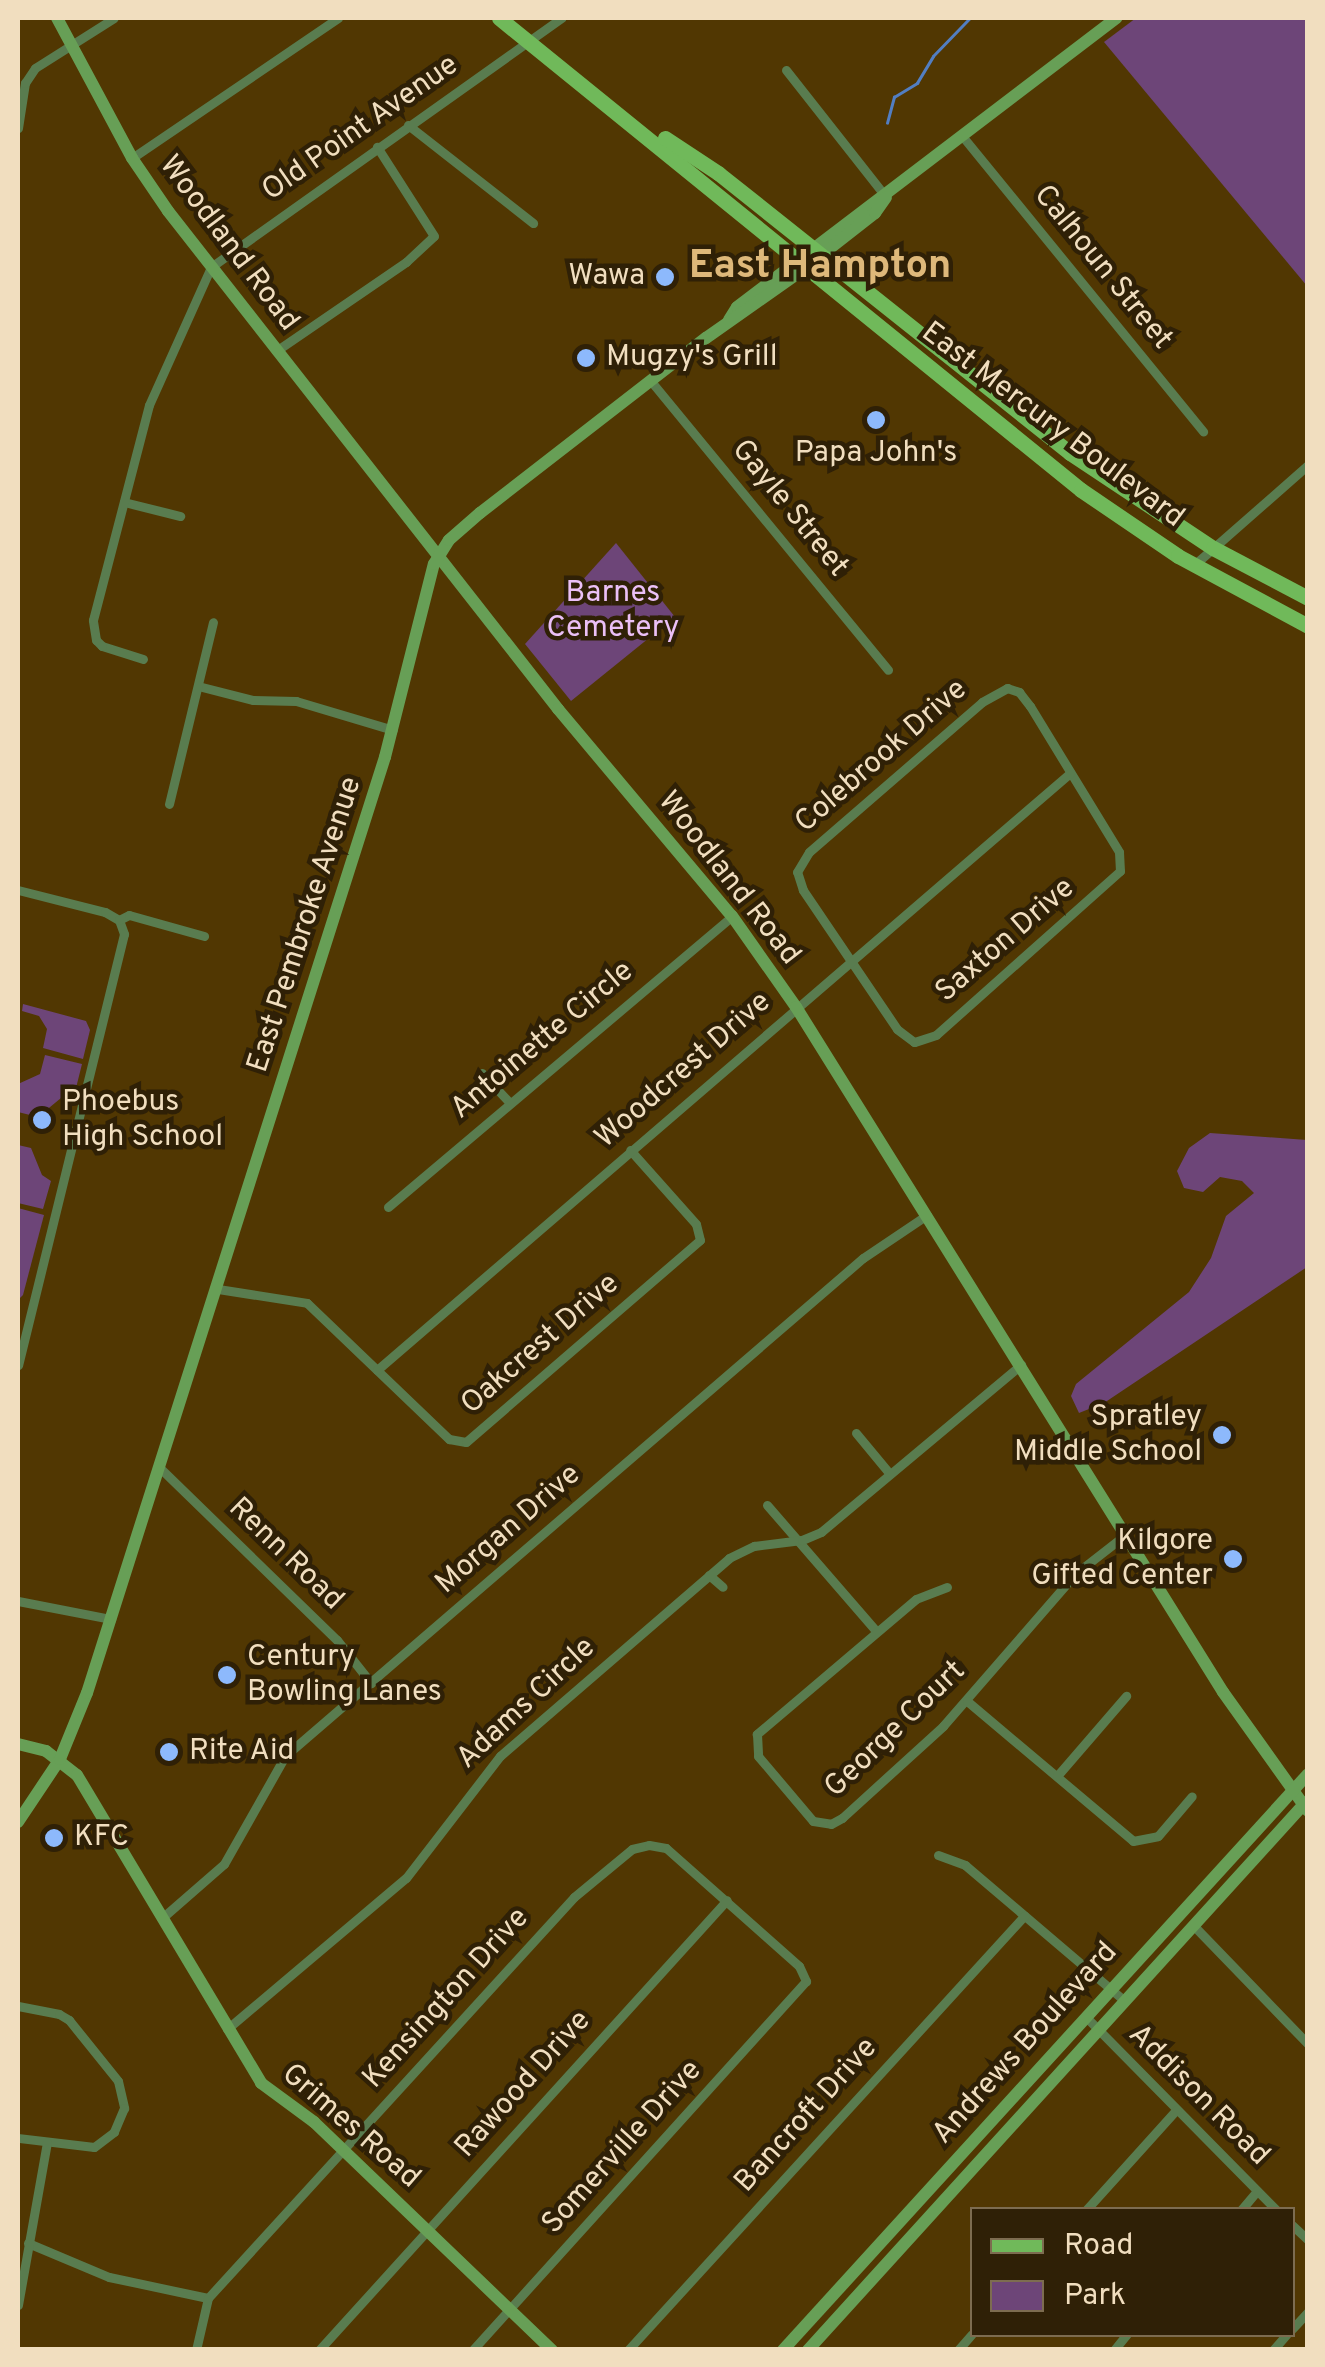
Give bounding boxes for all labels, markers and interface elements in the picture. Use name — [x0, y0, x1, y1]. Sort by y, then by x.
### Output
street label: Old Point Avenue — [256, 48, 466, 210]
street label: Woodland Road — [150, 149, 306, 339]
street label: Calhoun Street — [1025, 179, 1179, 357]
district label: East Hampton — [689, 243, 951, 291]
place label: Wawa — [568, 259, 645, 295]
marker: Wawa — [654, 266, 676, 288]
street label: East Mercury Boulevard — [914, 315, 1190, 537]
place label: Mugzy's Grill — [606, 340, 778, 376]
marker: Mugzy's Grill — [575, 347, 597, 369]
marker: Papa John's — [865, 409, 887, 431]
street label: Gayle Street — [723, 433, 855, 585]
place label: Papa John's — [795, 436, 957, 472]
park label: Barnes Cemetery — [547, 576, 679, 646]
street label: Colebrook Drive — [789, 673, 975, 841]
street label: East Pembroke Avenue — [241, 772, 371, 1078]
street label: Woodland Road — [649, 785, 807, 973]
street label: Saxton Drive — [929, 871, 1083, 1011]
street label: Antoinette Circle — [444, 954, 642, 1128]
street label: Woodcrest Drive — [589, 985, 779, 1157]
place label: Phoebus High School — [62, 1085, 223, 1156]
marker: Phoebus High School — [31, 1109, 53, 1131]
street label: Oakcrest Drive — [455, 1267, 627, 1423]
place label: Spratley Middle School — [1014, 1400, 1202, 1470]
marker: Spratley Middle School — [1211, 1424, 1233, 1446]
street label: Morgan Drive — [429, 1457, 589, 1603]
street label: Renn Road — [220, 1491, 350, 1619]
place label: Kilgore Gifted Center — [1031, 1524, 1213, 1594]
marker: Kilgore Gifted Center — [1222, 1548, 1244, 1570]
street label: Adams Circle — [450, 1631, 604, 1777]
place label: Century Bowling Lanes — [247, 1640, 442, 1710]
street label: George Court — [818, 1654, 974, 1806]
marker: Century Bowling Lanes — [216, 1664, 238, 1686]
place label: Rite Aid — [189, 1734, 296, 1770]
marker: Rite Aid — [158, 1741, 180, 1763]
place label: KFC — [74, 1820, 129, 1856]
marker: KFC — [43, 1827, 65, 1849]
street label: Kensington Drive — [356, 1901, 538, 2097]
street label: Andrews Boulevard — [926, 1936, 1126, 2152]
street label: Rawood Drive — [448, 2004, 600, 2166]
street label: Addison Road — [1120, 2018, 1276, 2174]
street label: Bancroft Drive — [728, 2031, 886, 2201]
street label: Somerville Drive — [536, 2054, 710, 2242]
street label: Grimes Road — [273, 2057, 427, 2197]
legend — [970, 2207, 1295, 2337]
text: Road — [1064, 2228, 1133, 2265]
text: Park — [1064, 2278, 1126, 2315]

